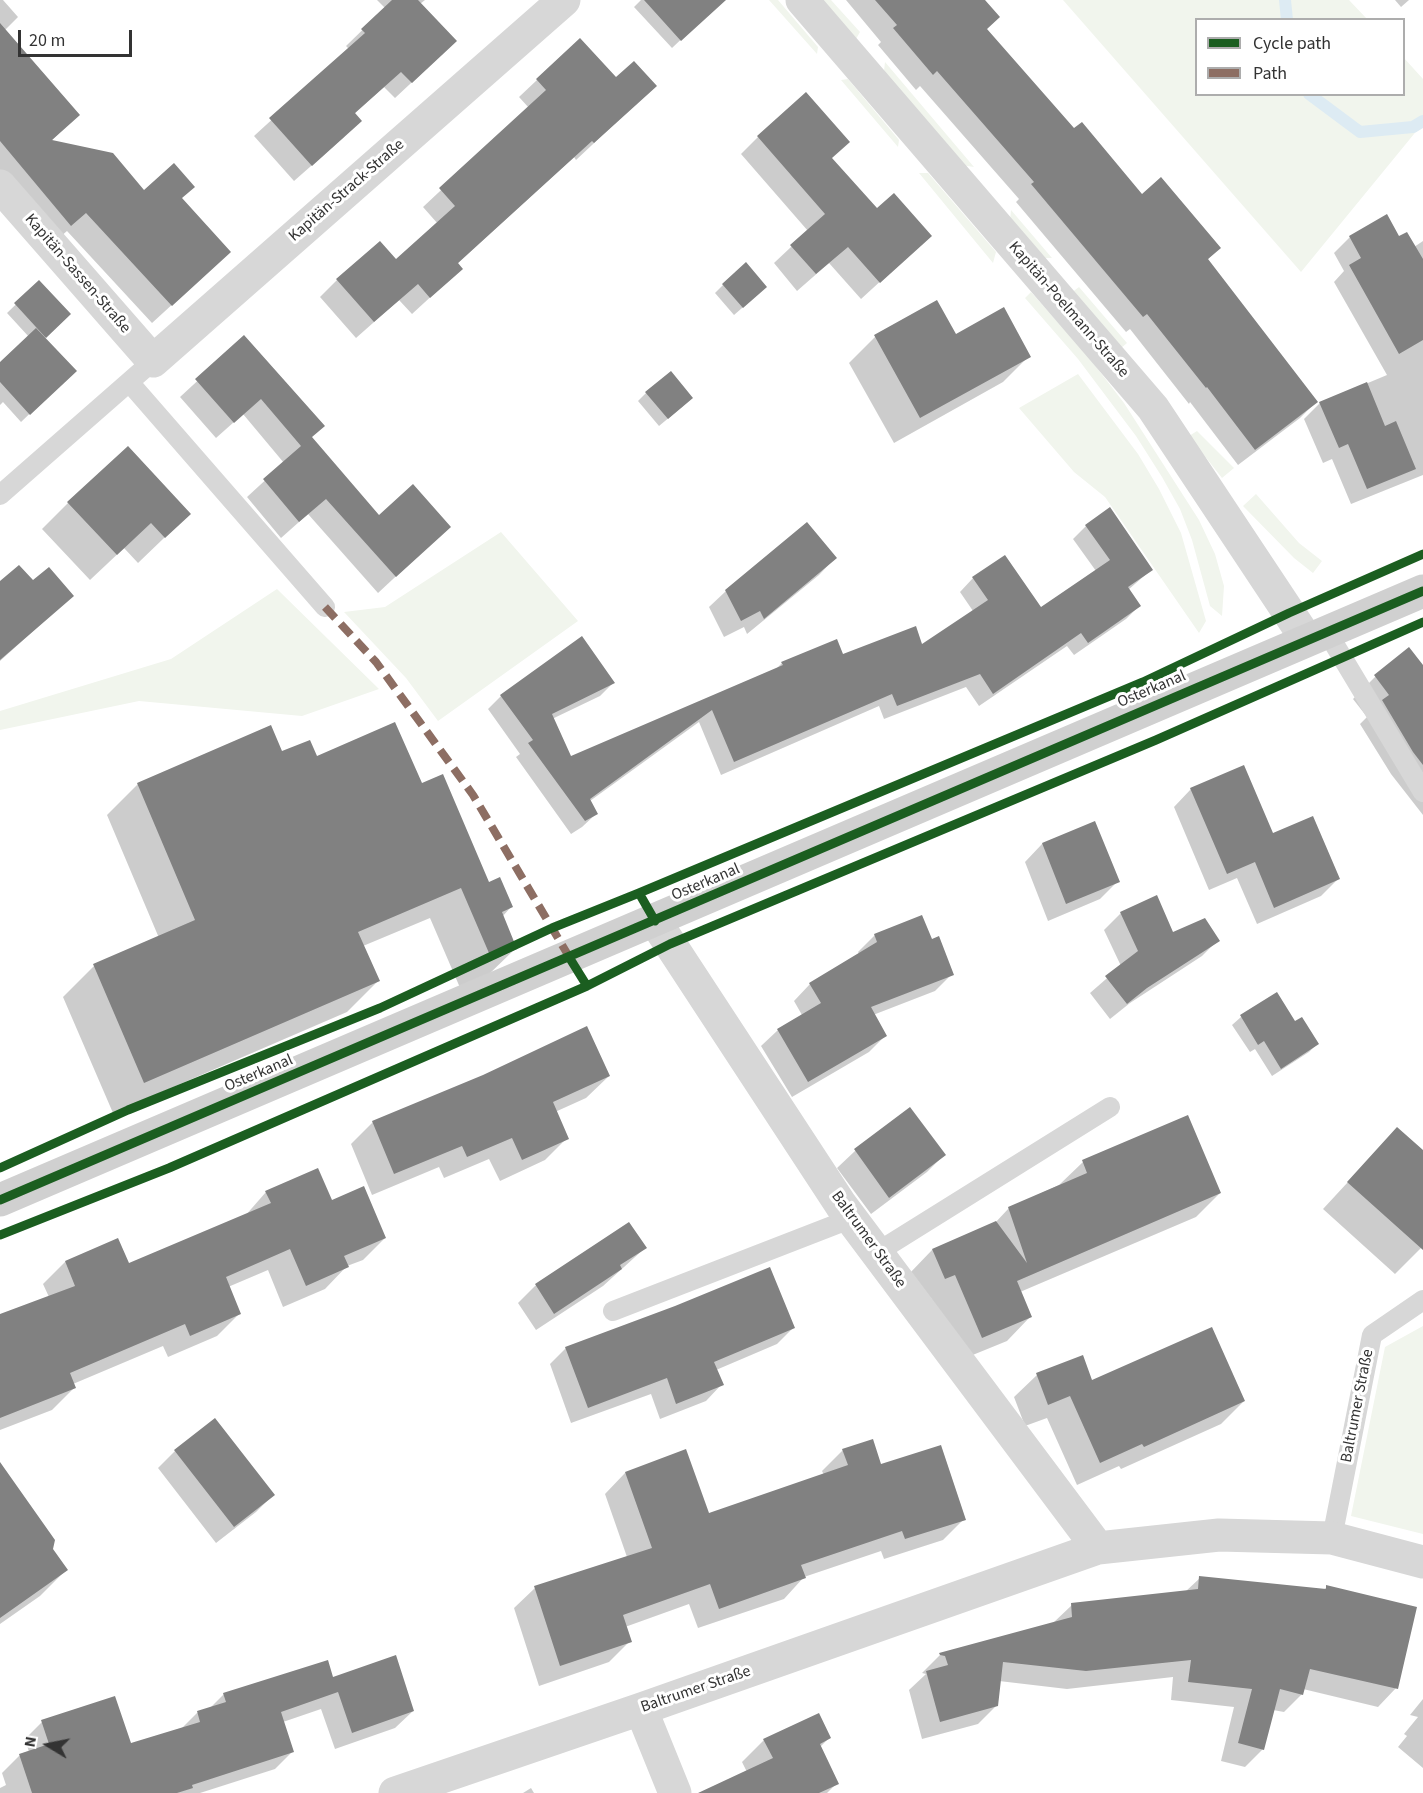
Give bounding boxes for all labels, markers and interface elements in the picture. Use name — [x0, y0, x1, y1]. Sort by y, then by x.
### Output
scale bar — [21, 18, 135, 56]
legend — [1195, 18, 1405, 96]
text: 20 m — [29, 28, 65, 53]
text: Cycle path — [1253, 31, 1331, 56]
text: Path — [1253, 61, 1287, 86]
street label: Kapitän-Strack-Straße — [285, 136, 409, 246]
street label: Kapitän-Sassen-Straße — [20, 210, 134, 338]
street label: Kapitän-Poelmann-Straße — [1004, 238, 1132, 382]
street label: Osterkanal — [1115, 667, 1189, 713]
street label: Osterkanal — [669, 860, 743, 906]
street label: Osterkanal — [222, 1051, 296, 1097]
street label: Baltrumer Straße — [826, 1188, 910, 1292]
street label: Baltrumer Straße — [1338, 1348, 1378, 1464]
street label: Baltrumer Straße — [638, 1662, 754, 1718]
north arrow — [18, 1715, 78, 1775]
text: N — [19, 1735, 42, 1749]

